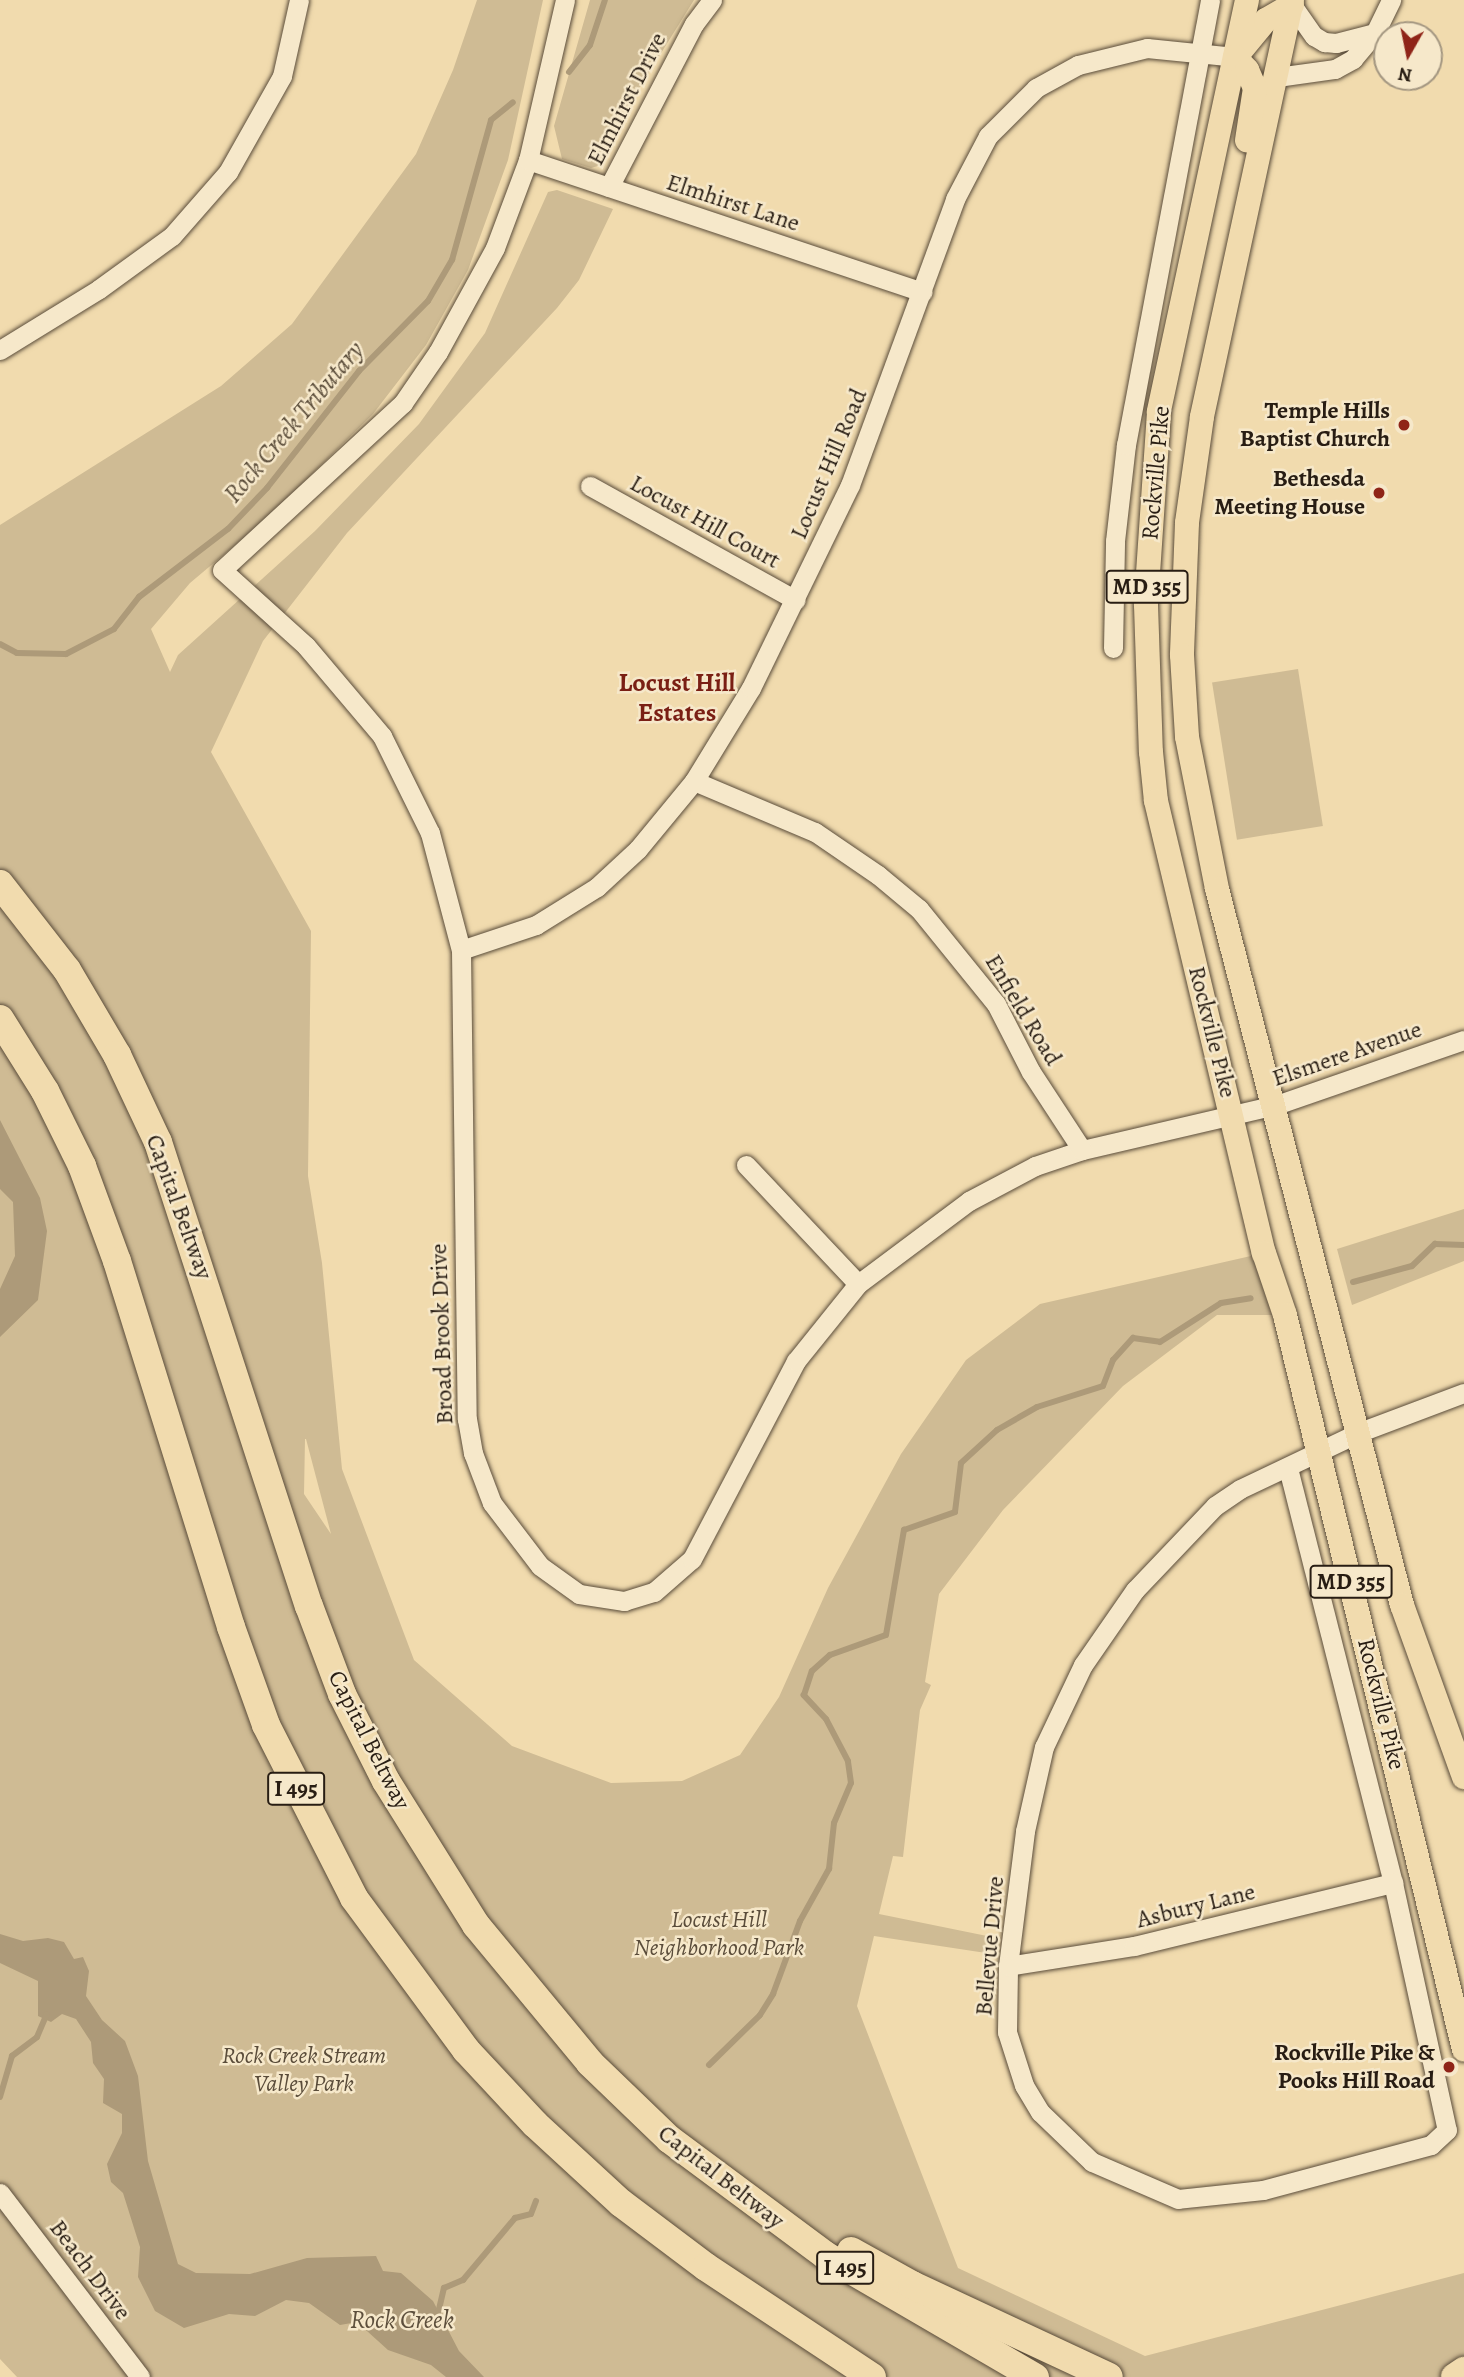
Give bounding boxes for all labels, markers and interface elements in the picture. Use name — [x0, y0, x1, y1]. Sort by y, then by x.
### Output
north arrow — [1373, 21, 1443, 91]
street label: Elmhirst Drive — [581, 28, 673, 170]
text: N — [1396, 61, 1414, 89]
street label: Elmhirst Lane — [663, 168, 803, 238]
water label: Rock Creek Tributary — [217, 335, 371, 509]
street label: Locust Hill Road — [784, 384, 874, 544]
place label: Temple Hills Baptist Church — [1240, 397, 1390, 453]
street label: Rockville Pike — [1136, 405, 1176, 541]
marker: Temple Hills Baptist Church — [1396, 417, 1412, 433]
place label: Bethesda Meeting House — [1214, 465, 1365, 521]
street label: Locust Hill Court — [625, 469, 785, 575]
marker: Bethesda Meeting House — [1371, 485, 1387, 501]
road number: MD 355 — [1105, 568, 1189, 607]
district label: Locust Hill Estates — [619, 667, 735, 728]
street label: Enfield Road — [978, 949, 1068, 1071]
street label: Rockville Pike — [1182, 963, 1242, 1101]
street label: Elsmere Avenue — [1268, 1015, 1426, 1093]
street label: Capital Beltway — [139, 1131, 219, 1283]
street label: Broad Brook Drive — [424, 1243, 460, 1425]
road number: MD 355 — [1309, 1562, 1393, 1602]
street label: Rockville Pike — [1351, 1635, 1411, 1773]
street label: Capital Beltway — [322, 1666, 416, 1814]
road number: I 495 — [266, 1770, 326, 1809]
street label: Bellevue Drive — [970, 1875, 1010, 2017]
street label: Asbury Lane — [1134, 1877, 1258, 1935]
park label: Locust Hill Neighborhood Park — [634, 1906, 804, 1962]
place label: Rockville Pike & Pooks Hill Road — [1274, 2039, 1435, 2095]
park label: Rock Creek Stream Valley Park — [222, 2042, 386, 2098]
marker: Rockville Pike & Pooks Hill Road — [1441, 2059, 1457, 2075]
street label: Capital Beltway — [652, 2119, 790, 2235]
street label: Beach Drive — [43, 2214, 137, 2326]
road number: I 495 — [815, 2248, 875, 2288]
water label: Rock Creek — [350, 2304, 454, 2336]

